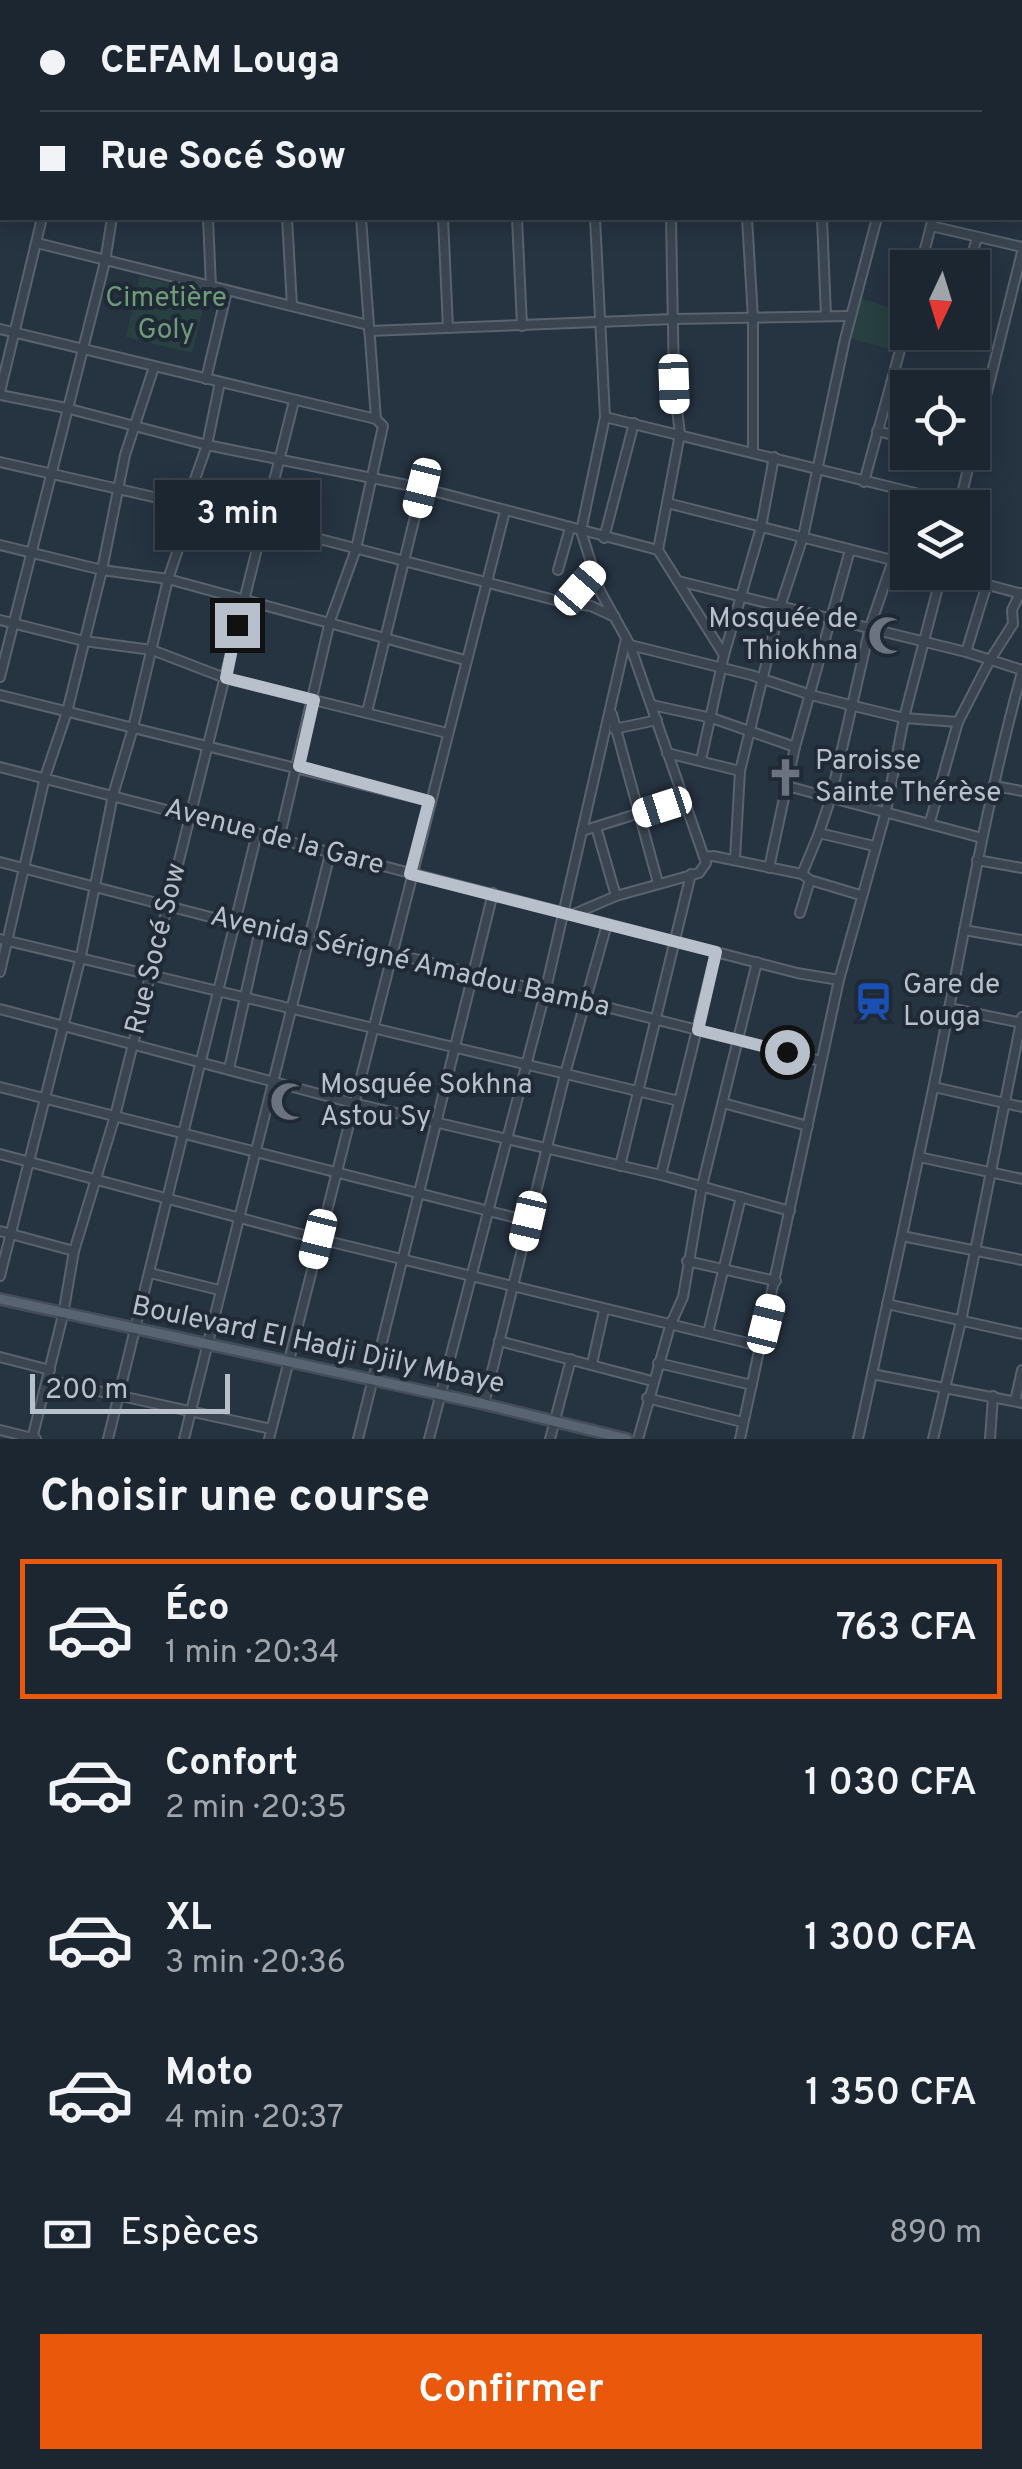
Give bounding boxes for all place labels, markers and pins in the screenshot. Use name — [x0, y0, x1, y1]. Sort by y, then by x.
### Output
place label: Mosquée de Thiokhna — [708, 602, 858, 670]
mosque icon: Mosquée de Thiokhna — [867, 615, 909, 657]
place label: Paroisse Sainte Thérèse — [815, 744, 1001, 812]
church icon: Paroisse Sainte Thérèse — [764, 757, 806, 799]
place label: Gare de Louga — [903, 968, 1000, 1036]
station icon: Gare de Louga — [852, 981, 894, 1023]
place label: Mosquée Sokhna Astou Sy — [320, 1068, 532, 1136]
mosque icon: Mosquée Sokhna Astou Sy — [269, 1081, 311, 1123]

